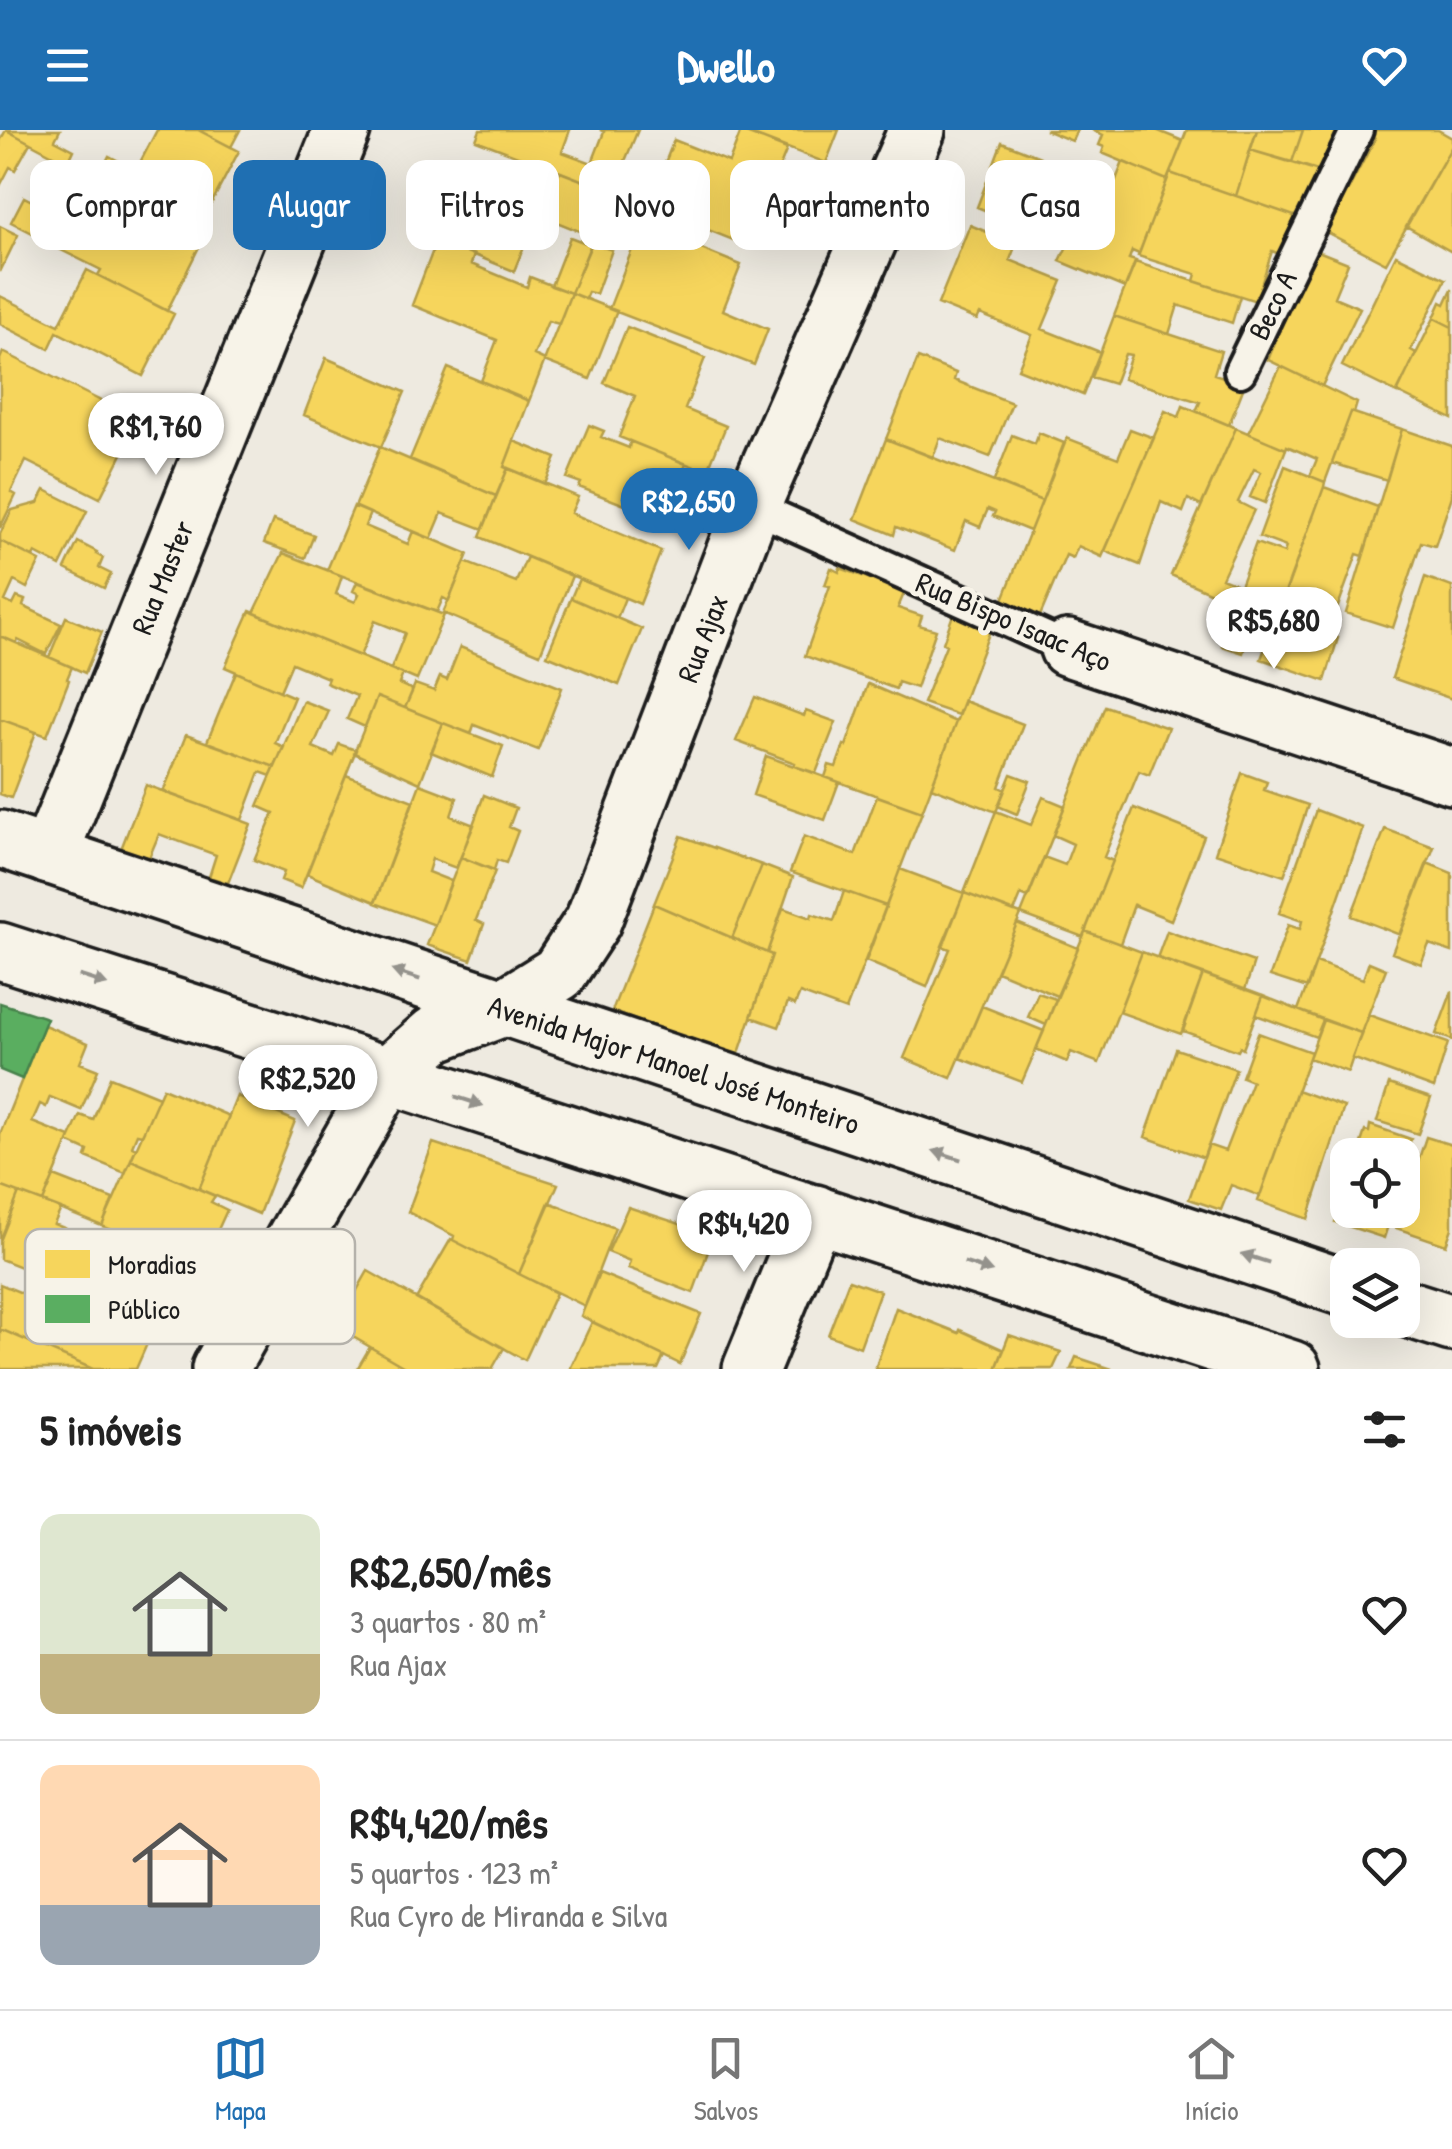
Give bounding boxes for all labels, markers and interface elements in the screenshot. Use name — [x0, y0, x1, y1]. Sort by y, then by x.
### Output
text: Dwello — [677, 35, 775, 96]
icon: menu — [40, 38, 95, 93]
icon: heart — [1357, 38, 1412, 93]
chip: Comprar — [30, 160, 213, 250]
chip: Alugar — [233, 160, 386, 250]
chip: Filtros — [406, 160, 559, 250]
chip: Novo — [579, 160, 710, 250]
chip: Apartamento — [730, 160, 965, 250]
chip: Casa — [985, 160, 1115, 250]
street label: Beco A — [1238, 263, 1306, 346]
pin: R$1,760 — [64, 393, 248, 478]
text: R$1,760 — [110, 404, 202, 447]
pin: R$2,650 — [597, 468, 781, 553]
text: R$2,650 — [643, 479, 735, 522]
street label: Rua Master — [121, 514, 203, 640]
street label: Rua Bispo Isaac Aço — [910, 562, 1118, 680]
pin: R$5,680 — [1182, 587, 1366, 672]
street label: Rua Ajax — [667, 588, 737, 688]
text: R$5,680 — [1228, 598, 1320, 641]
one-way arrow — [390, 967, 420, 982]
one-way arrow — [78, 974, 108, 989]
street label: Avenida Major Manoel José Monteiro — [483, 985, 865, 1143]
pin: R$2,520 — [216, 1045, 400, 1130]
text: R$2,520 — [260, 1056, 356, 1099]
one-way arrow — [454, 1094, 484, 1109]
map controls — [1330, 1138, 1420, 1338]
button: locate — [1330, 1138, 1420, 1228]
one-way arrow — [931, 1147, 961, 1162]
pin: R$4,420 — [652, 1190, 836, 1275]
text: R$4,420 — [699, 1201, 789, 1244]
legend — [25, 1229, 355, 1344]
text: Moradias — [108, 1245, 197, 1283]
button: layers — [1330, 1248, 1420, 1338]
one-way arrow — [1240, 1249, 1270, 1264]
one-way arrow — [963, 1260, 993, 1275]
text: Público — [108, 1290, 180, 1328]
text: 5 imóveis — [40, 1401, 181, 1458]
icon: filters — [1357, 1402, 1412, 1457]
text: R$2,650/mês — [350, 1543, 551, 1600]
icon: home — [120, 1554, 240, 1674]
icon: heart — [1357, 1587, 1412, 1642]
text: 3 quartos · 80 m² — [350, 1600, 546, 1643]
text: Rua Ajax — [350, 1643, 447, 1686]
text: R$4,420/mês — [350, 1794, 548, 1851]
icon: home — [120, 1805, 240, 1925]
icon: heart — [1357, 1838, 1412, 1893]
text: 5 quartos · 123 m² — [350, 1851, 558, 1894]
text: Rua Cyro de Miranda e Silva — [350, 1894, 667, 1937]
tab: Mapa — [213, 2031, 268, 2129]
tab: Salvos — [694, 2031, 758, 2129]
tab: Início — [1184, 2031, 1239, 2129]

